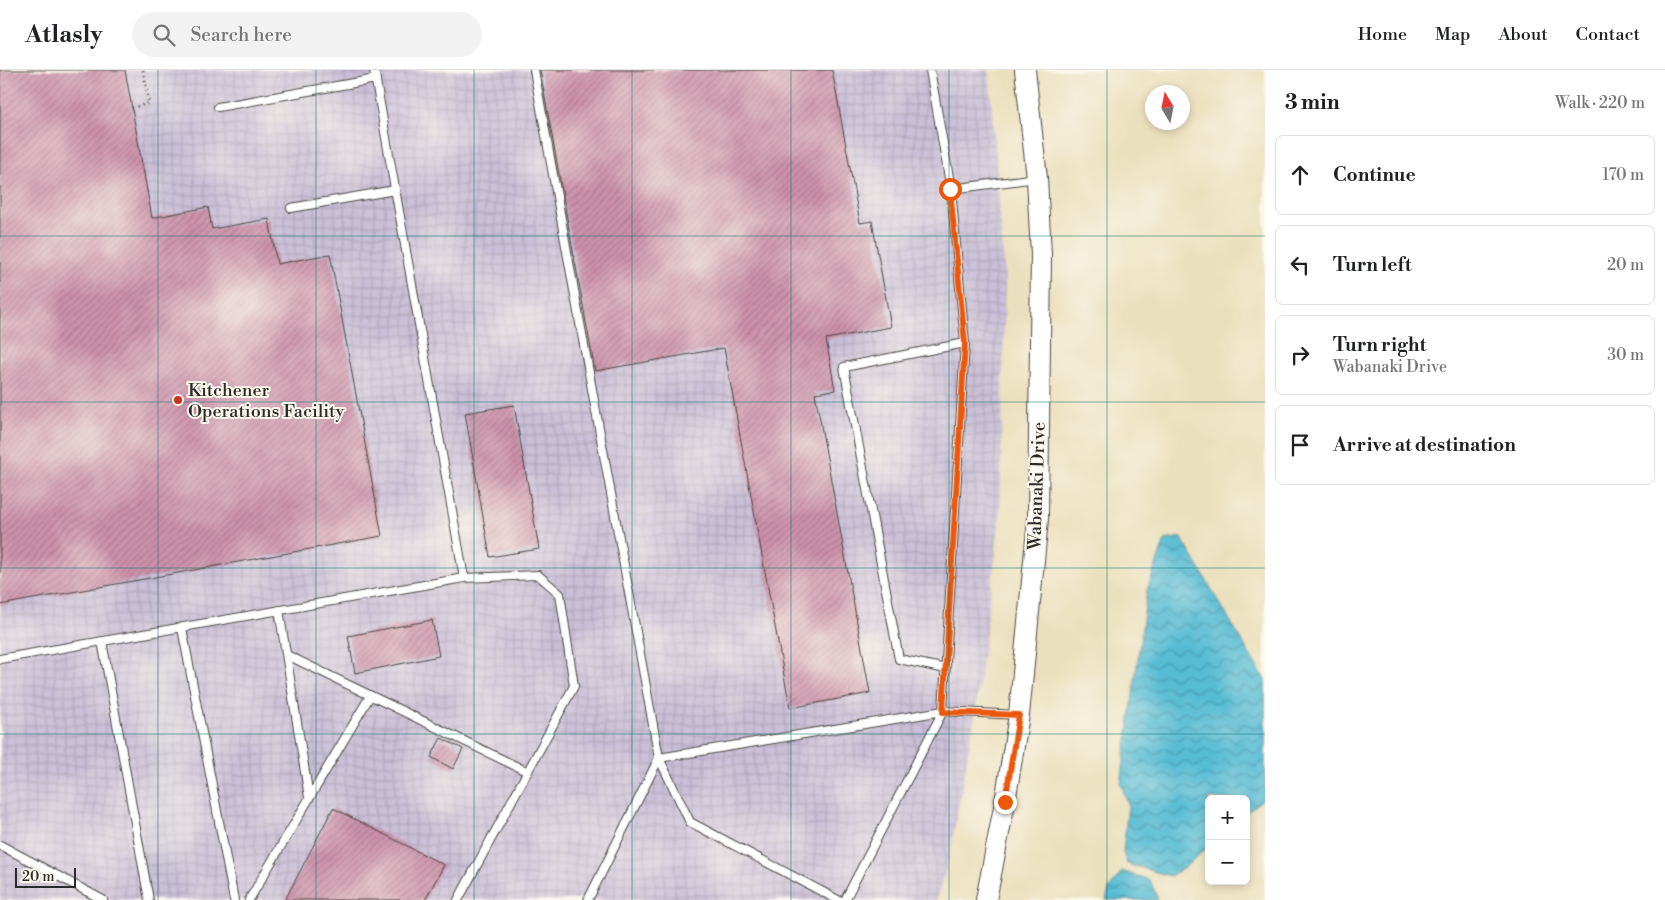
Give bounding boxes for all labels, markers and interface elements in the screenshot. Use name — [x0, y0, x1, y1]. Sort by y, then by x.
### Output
search box — [132, 12, 482, 57]
text: Atlasly — [25, 20, 102, 50]
icon: search — [150, 21, 178, 49]
text: Search here — [190, 23, 292, 47]
text: Home — [1358, 23, 1407, 46]
text: Map — [1435, 23, 1471, 46]
text: About — [1499, 23, 1548, 46]
text: Contact — [1576, 23, 1640, 46]
north arrow — [1145, 85, 1190, 130]
text: 3 min — [1285, 90, 1340, 116]
text: Walk · 220 m — [1555, 93, 1645, 113]
icon: ahead — [1286, 161, 1314, 189]
text: Continue — [1333, 163, 1416, 187]
text: 170 m — [1602, 165, 1644, 185]
route start — [939, 178, 962, 201]
icon: left — [1286, 251, 1314, 279]
text: Turn left — [1333, 253, 1412, 277]
text: 20 m — [1607, 255, 1644, 275]
text: Turn right — [1333, 333, 1426, 357]
icon: right — [1286, 341, 1314, 369]
text: 30 m — [1607, 345, 1644, 365]
text: Wabanaki Drive — [1333, 357, 1447, 377]
place label: Kitchener Operations Facility — [188, 379, 344, 423]
marker: Kitchener Operations Facility — [172, 394, 184, 406]
street label: Wabanaki Drive — [1023, 421, 1051, 552]
icon: arrive — [1286, 431, 1314, 459]
text: Arrive at destination — [1333, 433, 1516, 457]
route end — [994, 791, 1017, 814]
map controls — [1205, 795, 1250, 885]
button: + — [1205, 795, 1250, 840]
button: − — [1205, 840, 1250, 885]
scale bar — [15, 865, 76, 888]
text: 20 m — [22, 868, 54, 886]

